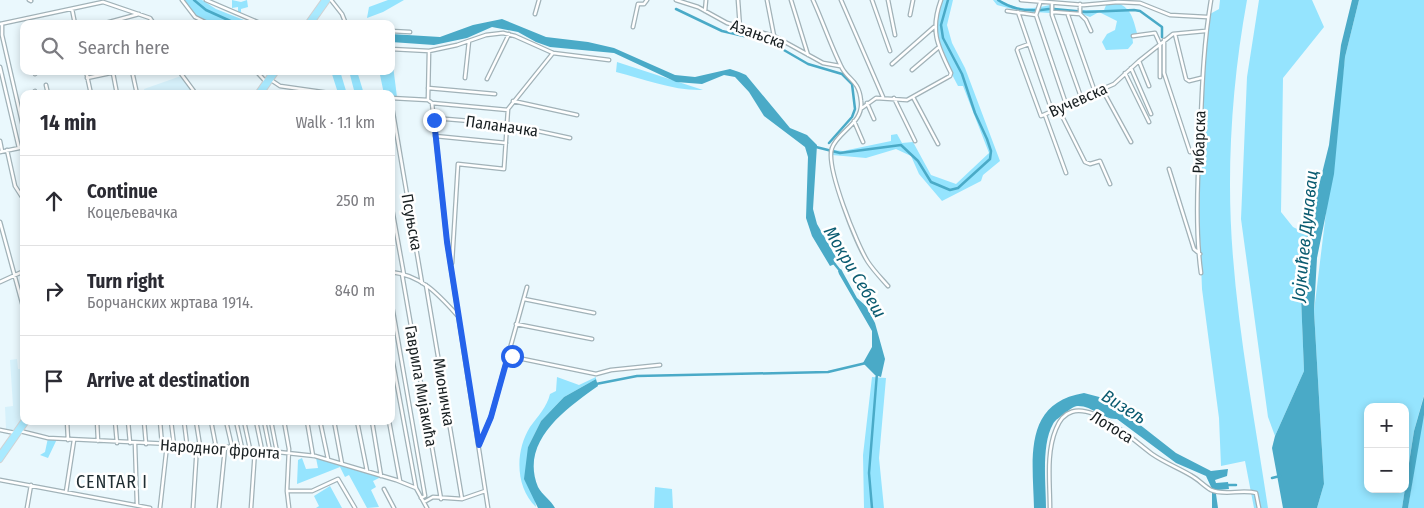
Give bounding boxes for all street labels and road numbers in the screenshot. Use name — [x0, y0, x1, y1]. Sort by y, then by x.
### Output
street label: Азањска — [728, 15, 788, 53]
street label: Вучевска — [1046, 79, 1110, 121]
street label: Рибарска — [1188, 110, 1210, 174]
street label: Паланачка — [465, 112, 540, 141]
street label: Псуњска — [398, 192, 426, 252]
street label: Гаврила Мијакића — [401, 324, 441, 448]
street label: Мионичка — [429, 357, 459, 427]
street label: Лотоса — [1087, 407, 1137, 447]
street label: Народног фронта — [159, 435, 281, 463]

